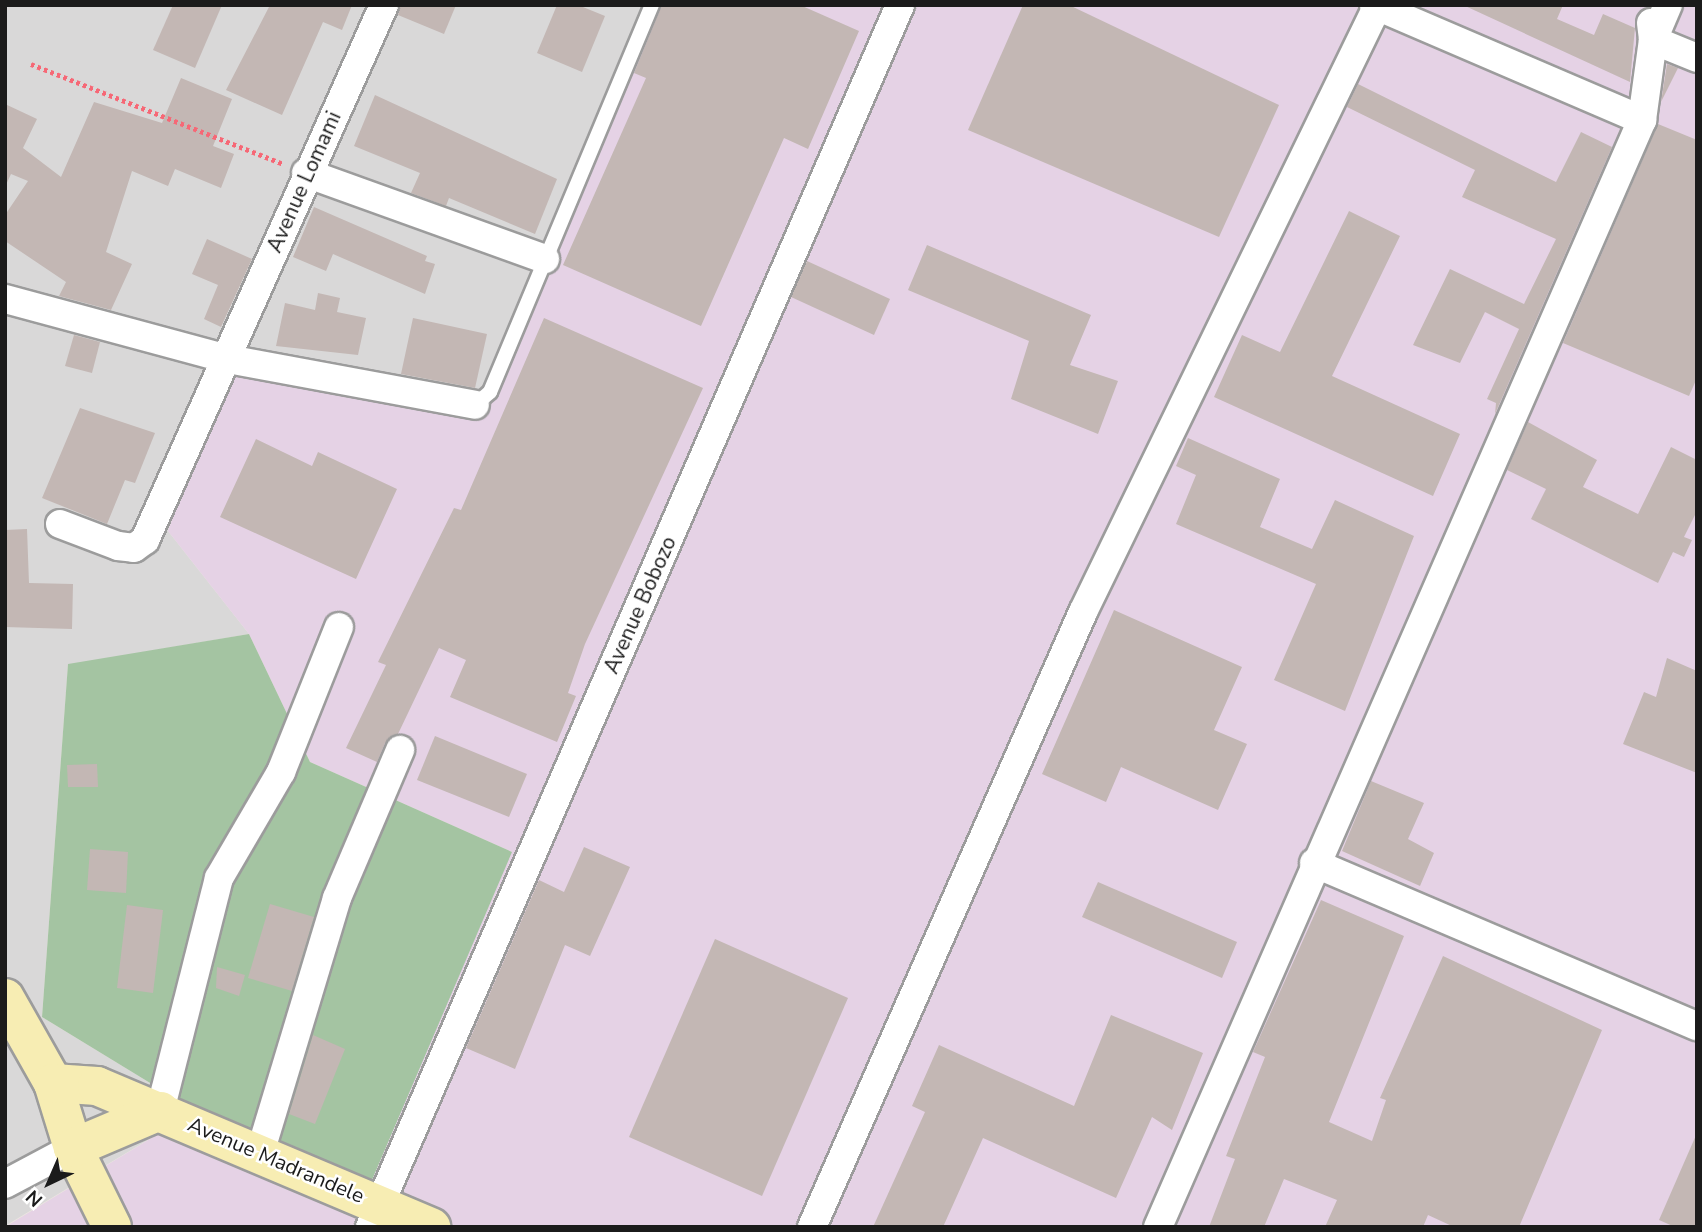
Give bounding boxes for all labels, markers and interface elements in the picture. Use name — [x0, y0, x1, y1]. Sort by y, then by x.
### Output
street label: Avenue Lomami — [262, 108, 346, 256]
street label: Avenue Bobozo — [598, 532, 682, 678]
street label: Avenue Madrandele — [184, 1111, 368, 1209]
north arrow — [14, 1148, 84, 1218]
text: N — [20, 1184, 49, 1212]

